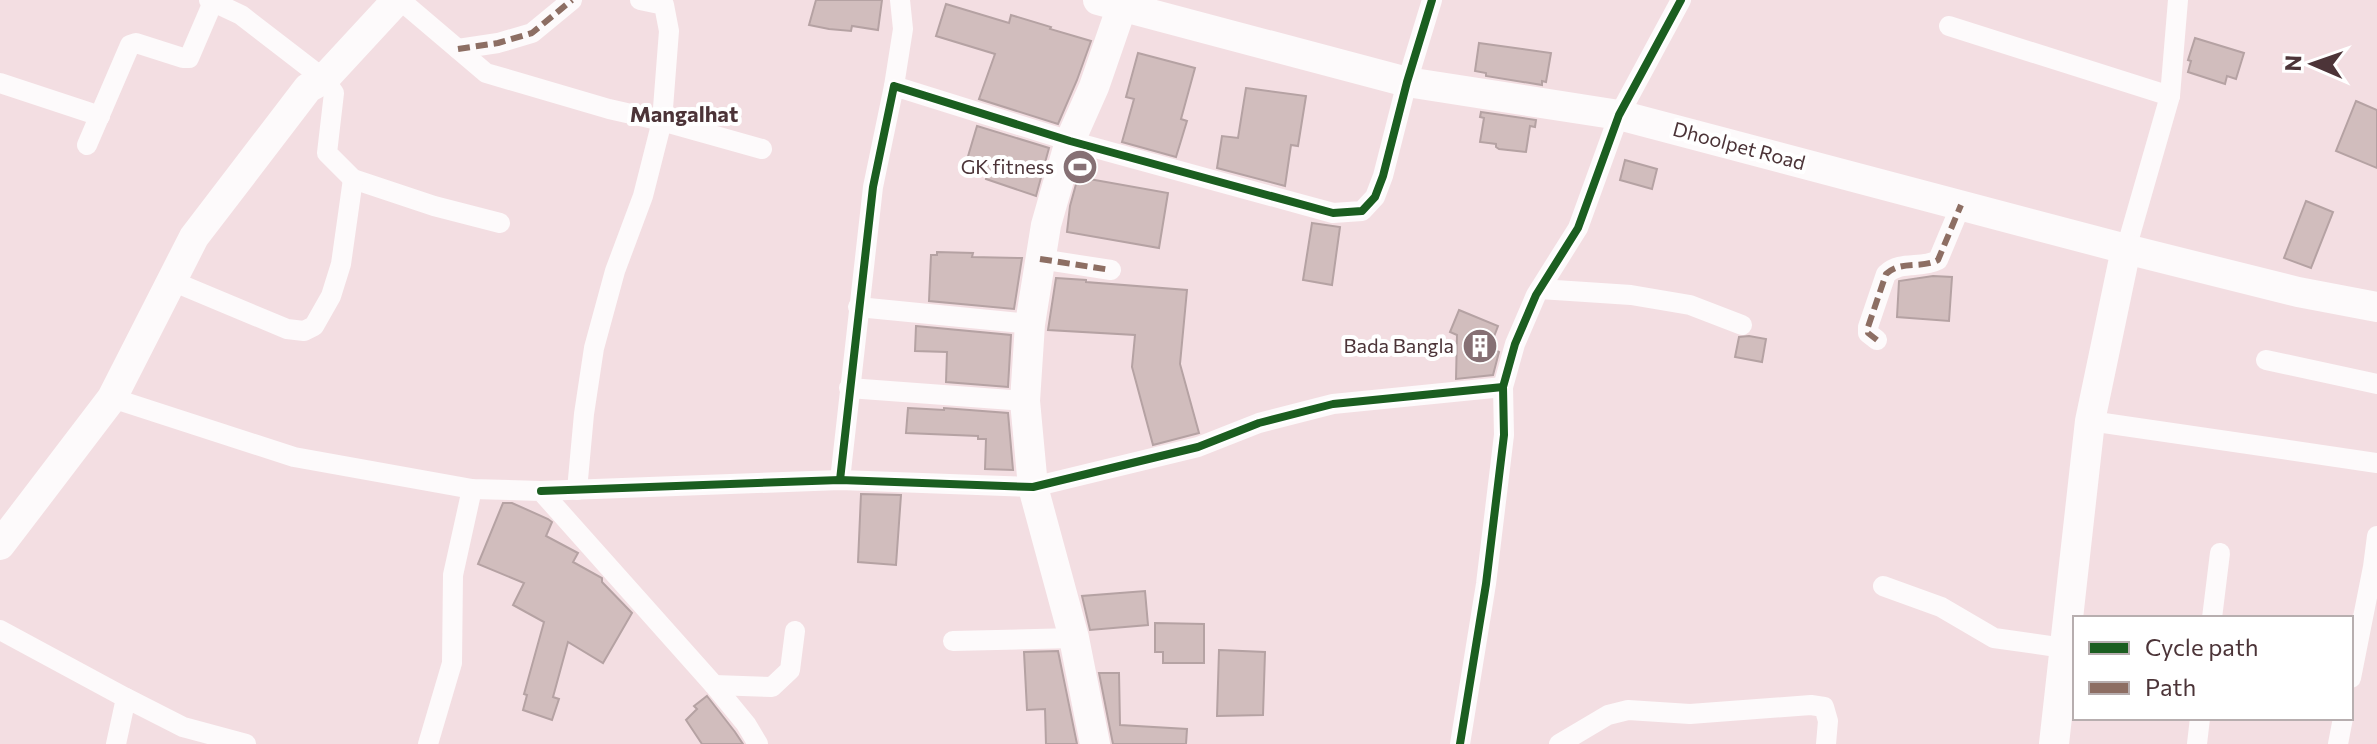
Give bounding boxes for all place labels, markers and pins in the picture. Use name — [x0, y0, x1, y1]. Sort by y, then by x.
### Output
sports icon: GK fitness — [1061, 148, 1099, 186]
place label: GK fitness — [961, 154, 1054, 178]
building icon: Bada Bangla — [1461, 327, 1499, 365]
place label: Bada Bangla — [1344, 333, 1454, 357]

